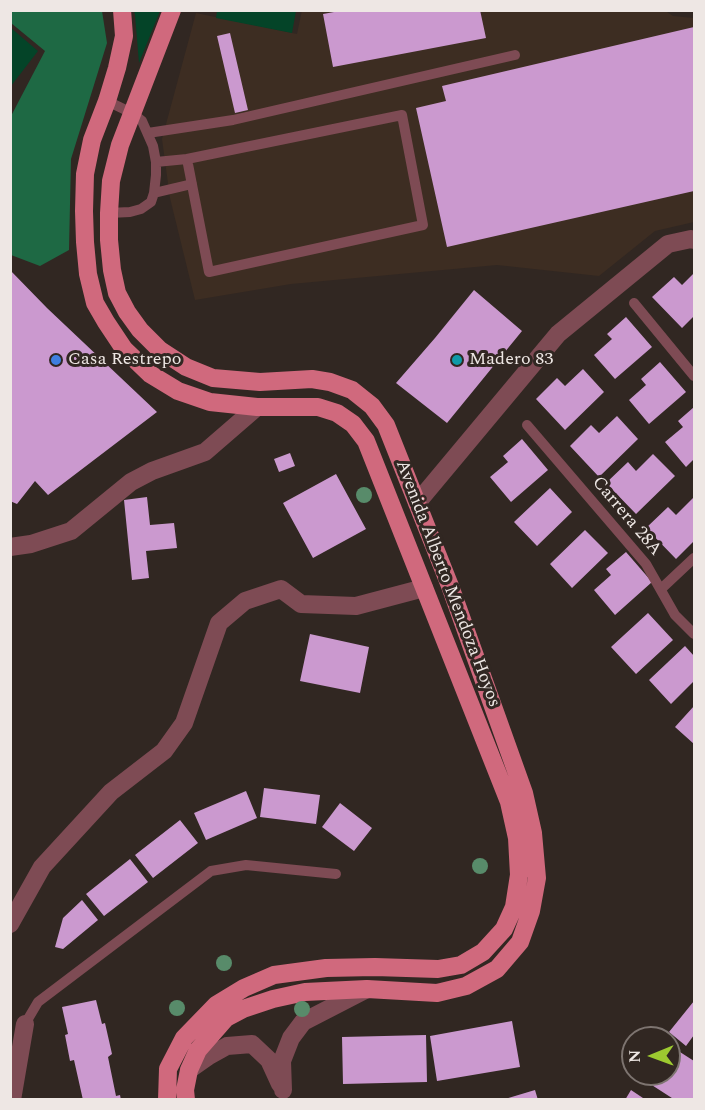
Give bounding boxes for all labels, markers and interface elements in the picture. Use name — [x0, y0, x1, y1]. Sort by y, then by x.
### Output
place label: Casa Restrepo — [68, 349, 182, 371]
place label: Madero 83 — [469, 349, 553, 371]
marker: Casa Restrepo — [49, 353, 63, 367]
marker: Madero 83 — [450, 353, 464, 367]
street label: Avenida Alberto Mendoza Hoyos — [390, 457, 504, 711]
street label: Carrera 28A — [587, 473, 665, 561]
north arrow — [621, 1026, 681, 1086]
text: N — [623, 1050, 647, 1063]

